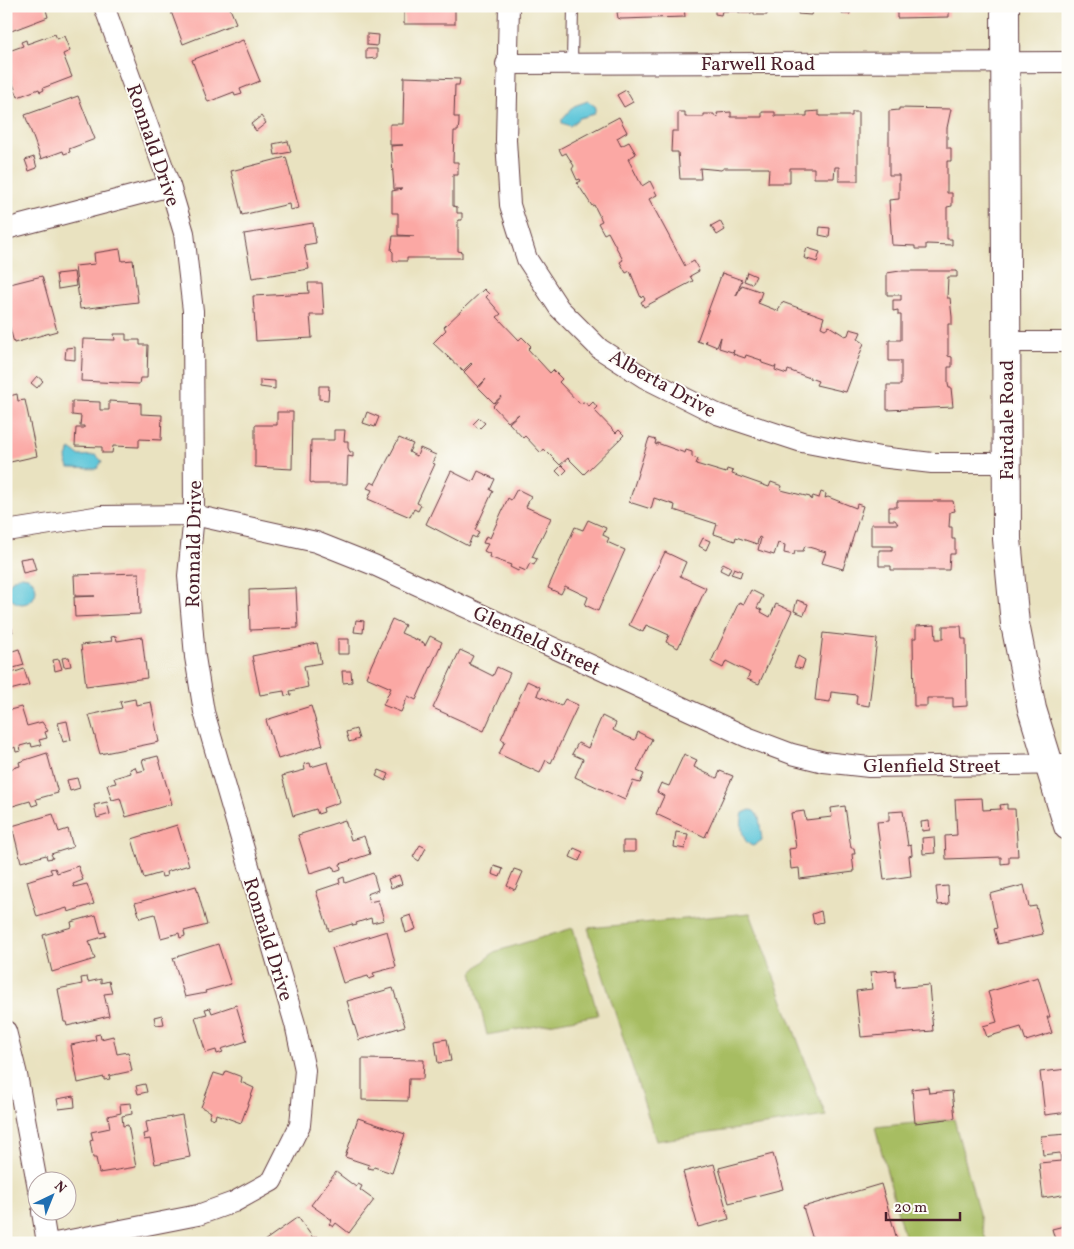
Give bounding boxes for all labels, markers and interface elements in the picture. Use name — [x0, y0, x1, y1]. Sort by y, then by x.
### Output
street label: Farwell Road — [701, 51, 815, 79]
street label: Ronnald Drive — [118, 81, 186, 211]
street label: Alberta Drive — [603, 344, 721, 426]
street label: Fairdale Road — [994, 360, 1022, 480]
street label: Ronnald Drive — [180, 480, 210, 608]
street label: Glenfield Street — [468, 600, 604, 684]
street label: Glenfield Street — [863, 753, 1001, 781]
street label: Ronnald Drive — [235, 874, 299, 1005]
north arrow — [28, 1172, 78, 1222]
text: N — [50, 1177, 70, 1198]
scale bar — [886, 1189, 960, 1221]
text: 20 m — [894, 1198, 927, 1219]

